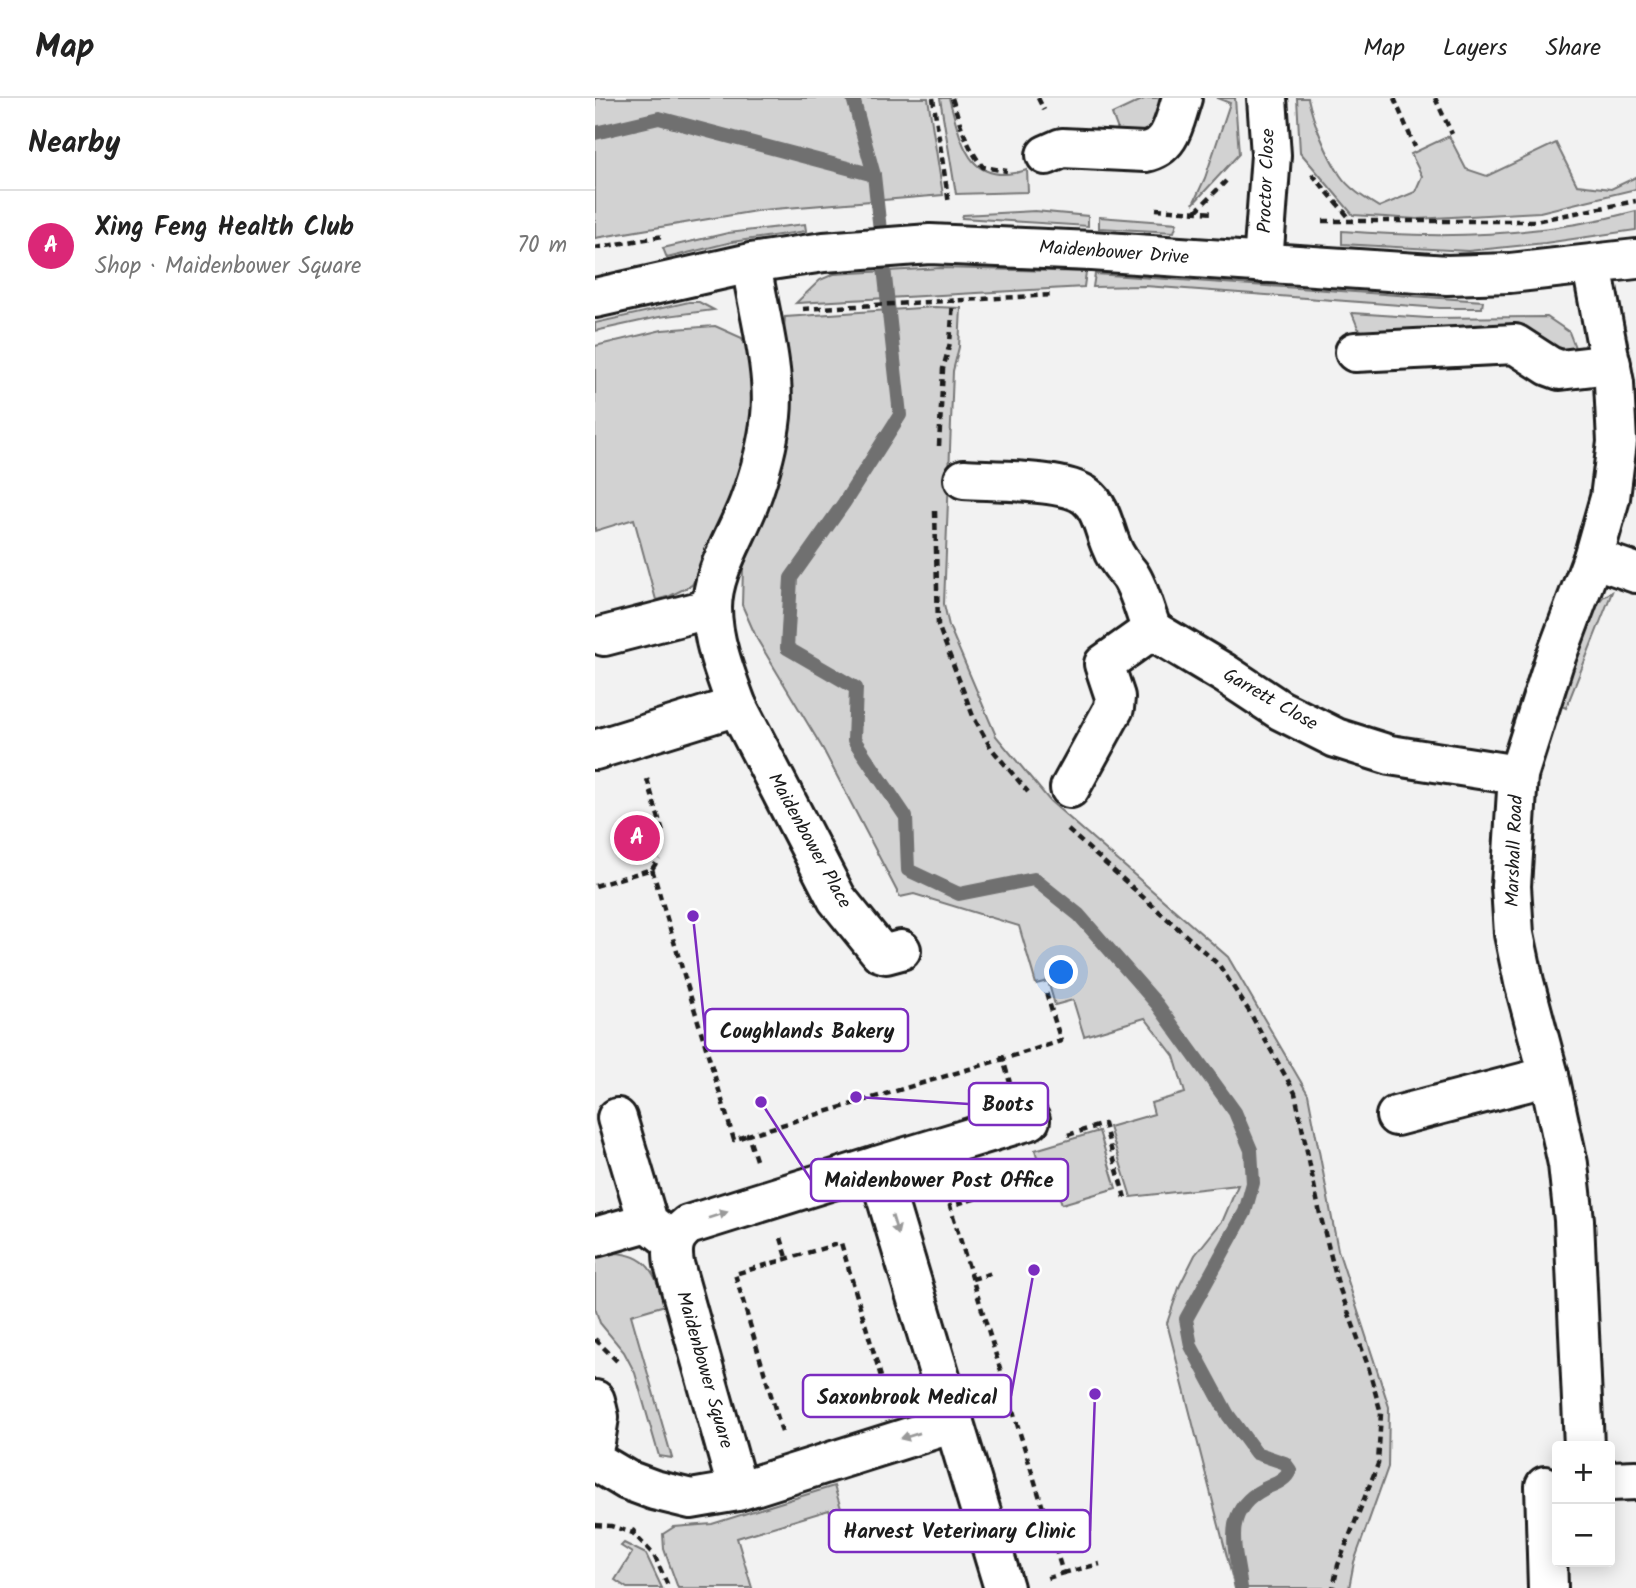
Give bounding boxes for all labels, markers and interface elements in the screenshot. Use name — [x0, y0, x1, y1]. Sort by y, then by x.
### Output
text: Map — [35, 22, 95, 75]
text: Map — [1363, 29, 1405, 68]
text: Layers — [1443, 29, 1507, 68]
text: Share — [1545, 29, 1601, 68]
text: Nearby — [28, 120, 120, 168]
street label: Proctor Close — [1250, 128, 1284, 234]
text: Xing Feng Health Club — [95, 207, 354, 249]
text: A — [44, 228, 58, 264]
text: 70 m — [517, 228, 567, 264]
street label: Maidenbower Drive — [1038, 233, 1190, 273]
text: Shop · Maidenbower Square — [95, 249, 361, 285]
street label: Garrett Close — [1217, 661, 1323, 740]
street label: Maidenbower Place — [759, 768, 859, 915]
street label: Marshall Road — [1498, 794, 1532, 908]
pin: A — [614, 812, 660, 864]
your location — [1044, 955, 1078, 989]
callout: Coughlands Bakery — [705, 1009, 908, 1051]
text: Coughlands Bakery — [720, 1016, 894, 1049]
callout: Boots — [969, 1083, 1048, 1125]
text: Boots — [982, 1089, 1034, 1122]
callout: Maidenbower Post Office — [811, 1159, 1068, 1201]
text: Maidenbower Post Office — [824, 1165, 1054, 1198]
one-way arrow — [708, 1210, 729, 1220]
one-way arrow — [890, 1215, 900, 1236]
street label: Maidenbower Square — [667, 1288, 741, 1453]
callout: Saxonbrook Medical — [803, 1375, 1011, 1417]
text: Saxonbrook Medical — [817, 1382, 997, 1415]
one-way arrow — [899, 1432, 920, 1442]
map controls — [1552, 1441, 1615, 1567]
button: + — [1552, 1441, 1615, 1504]
button: − — [1552, 1504, 1615, 1567]
callout: Harvest Veterinary Clinic — [829, 1510, 1090, 1552]
text: Harvest Veterinary Clinic — [844, 1516, 1076, 1549]

